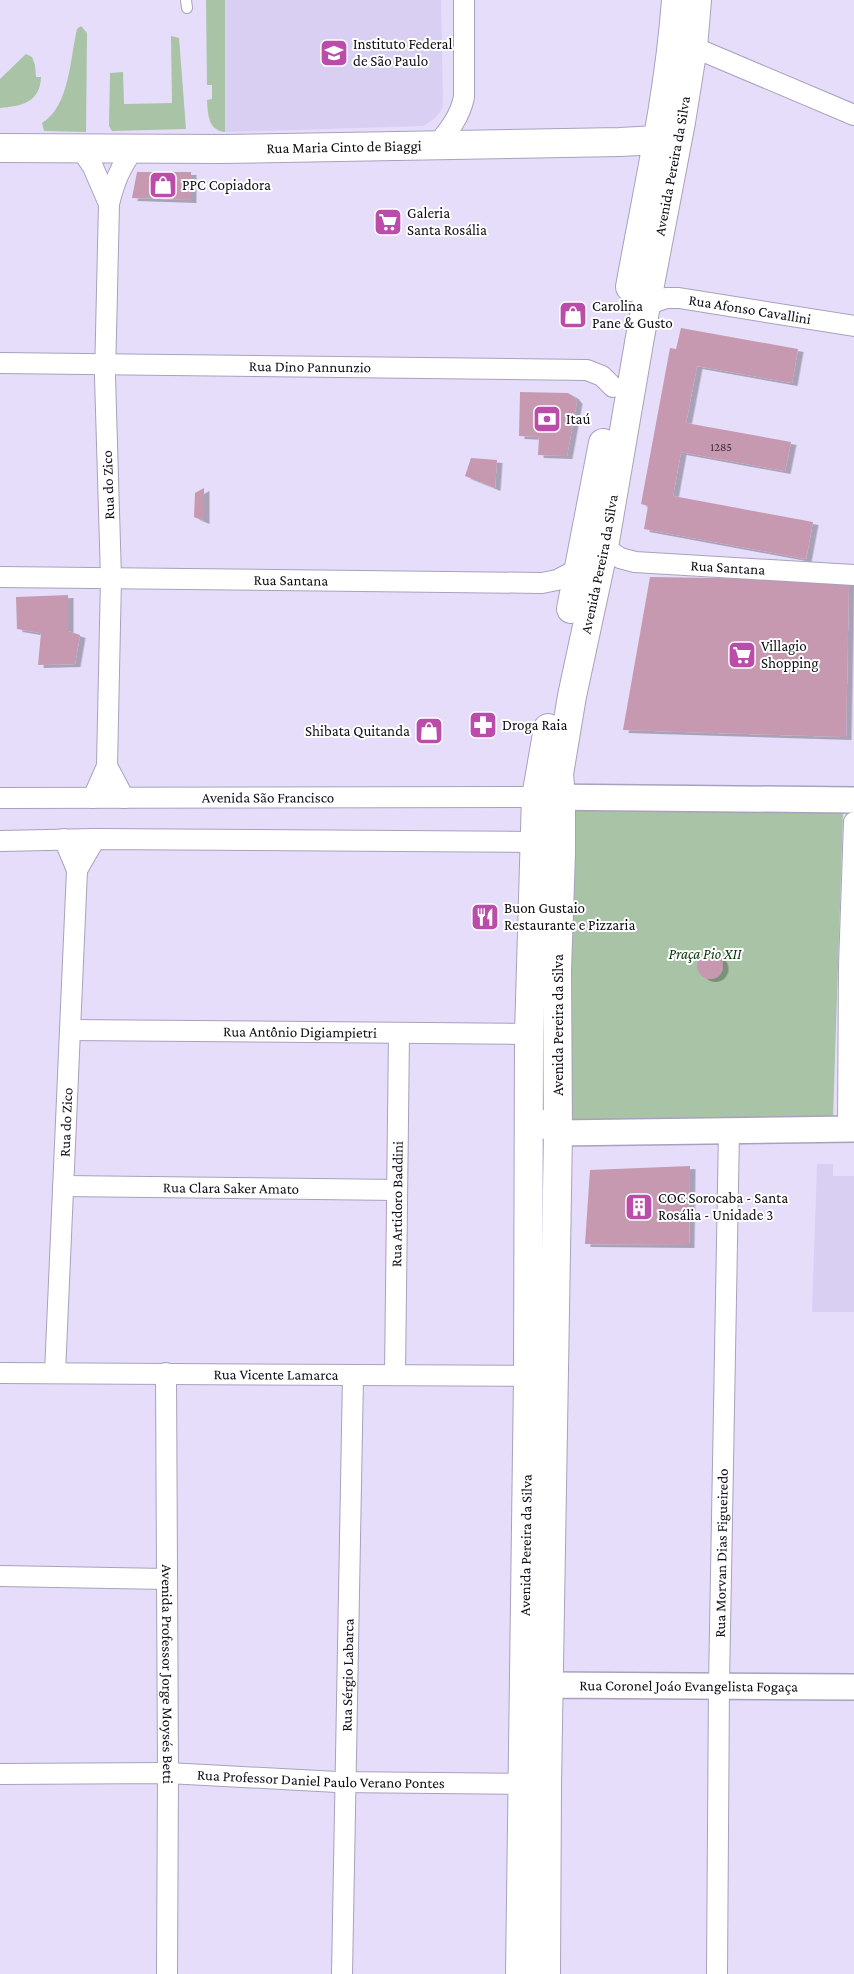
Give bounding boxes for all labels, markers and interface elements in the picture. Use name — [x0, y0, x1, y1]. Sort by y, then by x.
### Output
place label: Instituto Federal de São Paulo — [353, 36, 453, 69]
school or university icon: Instituto Federal de São Paulo — [319, 38, 349, 68]
street label: Avenida Pereira da Silva — [651, 95, 693, 237]
street label: Rua Maria Cinto de Biaggi — [266, 137, 422, 156]
shop icon: PPC Copiadora — [148, 170, 178, 200]
place label: PPC Copiadora — [182, 177, 271, 194]
place label: Galeria Santa Rosália — [407, 205, 487, 238]
supermarket icon: Galeria Santa Rosália — [373, 207, 403, 237]
street label: Rua Afonso Cavallini — [688, 292, 812, 327]
place label: Carolina Pane & Gusto — [592, 298, 673, 331]
shop icon: Carolina Pane & Gusto — [558, 300, 588, 330]
street label: Rua Dino Pannunzio — [249, 358, 371, 375]
bank icon: Itaú — [532, 404, 562, 434]
place label: Itaú — [566, 411, 590, 427]
house number: 1285 — [710, 440, 732, 454]
street label: Rua do Zico — [99, 450, 117, 520]
street label: Avenida Pereira da Silva — [578, 493, 621, 635]
street label: Rua Santana — [690, 557, 766, 578]
street label: Rua Santana — [253, 572, 329, 589]
place label: Villagio Shopping — [761, 638, 818, 672]
supermarket icon: Villagio Shopping — [727, 640, 757, 670]
pharmacy icon: Droga Raia — [468, 710, 498, 740]
shop icon: Shibata Quitanda — [414, 716, 444, 746]
place label: Droga Raia — [502, 717, 567, 734]
place label: Shibata Quitanda — [305, 723, 410, 739]
street label: Avenida São Francisco — [202, 789, 334, 806]
place label: Buon Gustaio Restaurante e Pizzaria — [504, 900, 635, 933]
restaurant icon: Buon Gustaio Restaurante e Pizzaria — [470, 902, 500, 932]
park label: Praça Pio XII — [668, 946, 742, 963]
street label: Avenida Pereira da Silva — [550, 954, 566, 1096]
street label: Rua Antônio Digiampietri — [223, 1023, 377, 1041]
street label: Rua do Zico — [56, 1087, 75, 1157]
street label: Rua Artidoro Baddini — [388, 1141, 406, 1267]
street label: Rua Clara Saker Amato — [163, 1179, 299, 1197]
place label: COC Sorocaba - Santa Rosália - Unidade 3 — [658, 1190, 788, 1223]
building icon: COC Sorocaba - Santa Rosália - Unidade 3 — [624, 1192, 654, 1222]
street label: Rua Vicente Lamarca — [213, 1366, 339, 1383]
street label: Rua Morvan Dias Figueiredo — [712, 1468, 731, 1638]
street label: Avenida Pereira da Silva — [517, 1474, 535, 1616]
street label: Avenida Professor Jorge Moysés Betti — [158, 1564, 176, 1784]
street label: Rua Sérgio Labarca — [338, 1618, 357, 1732]
street label: Rua Coronel Joáo Evangelista Fogaça — [579, 1677, 798, 1696]
street label: Rua Professor Daniel Paulo Verano Pontes — [197, 1767, 445, 1791]

